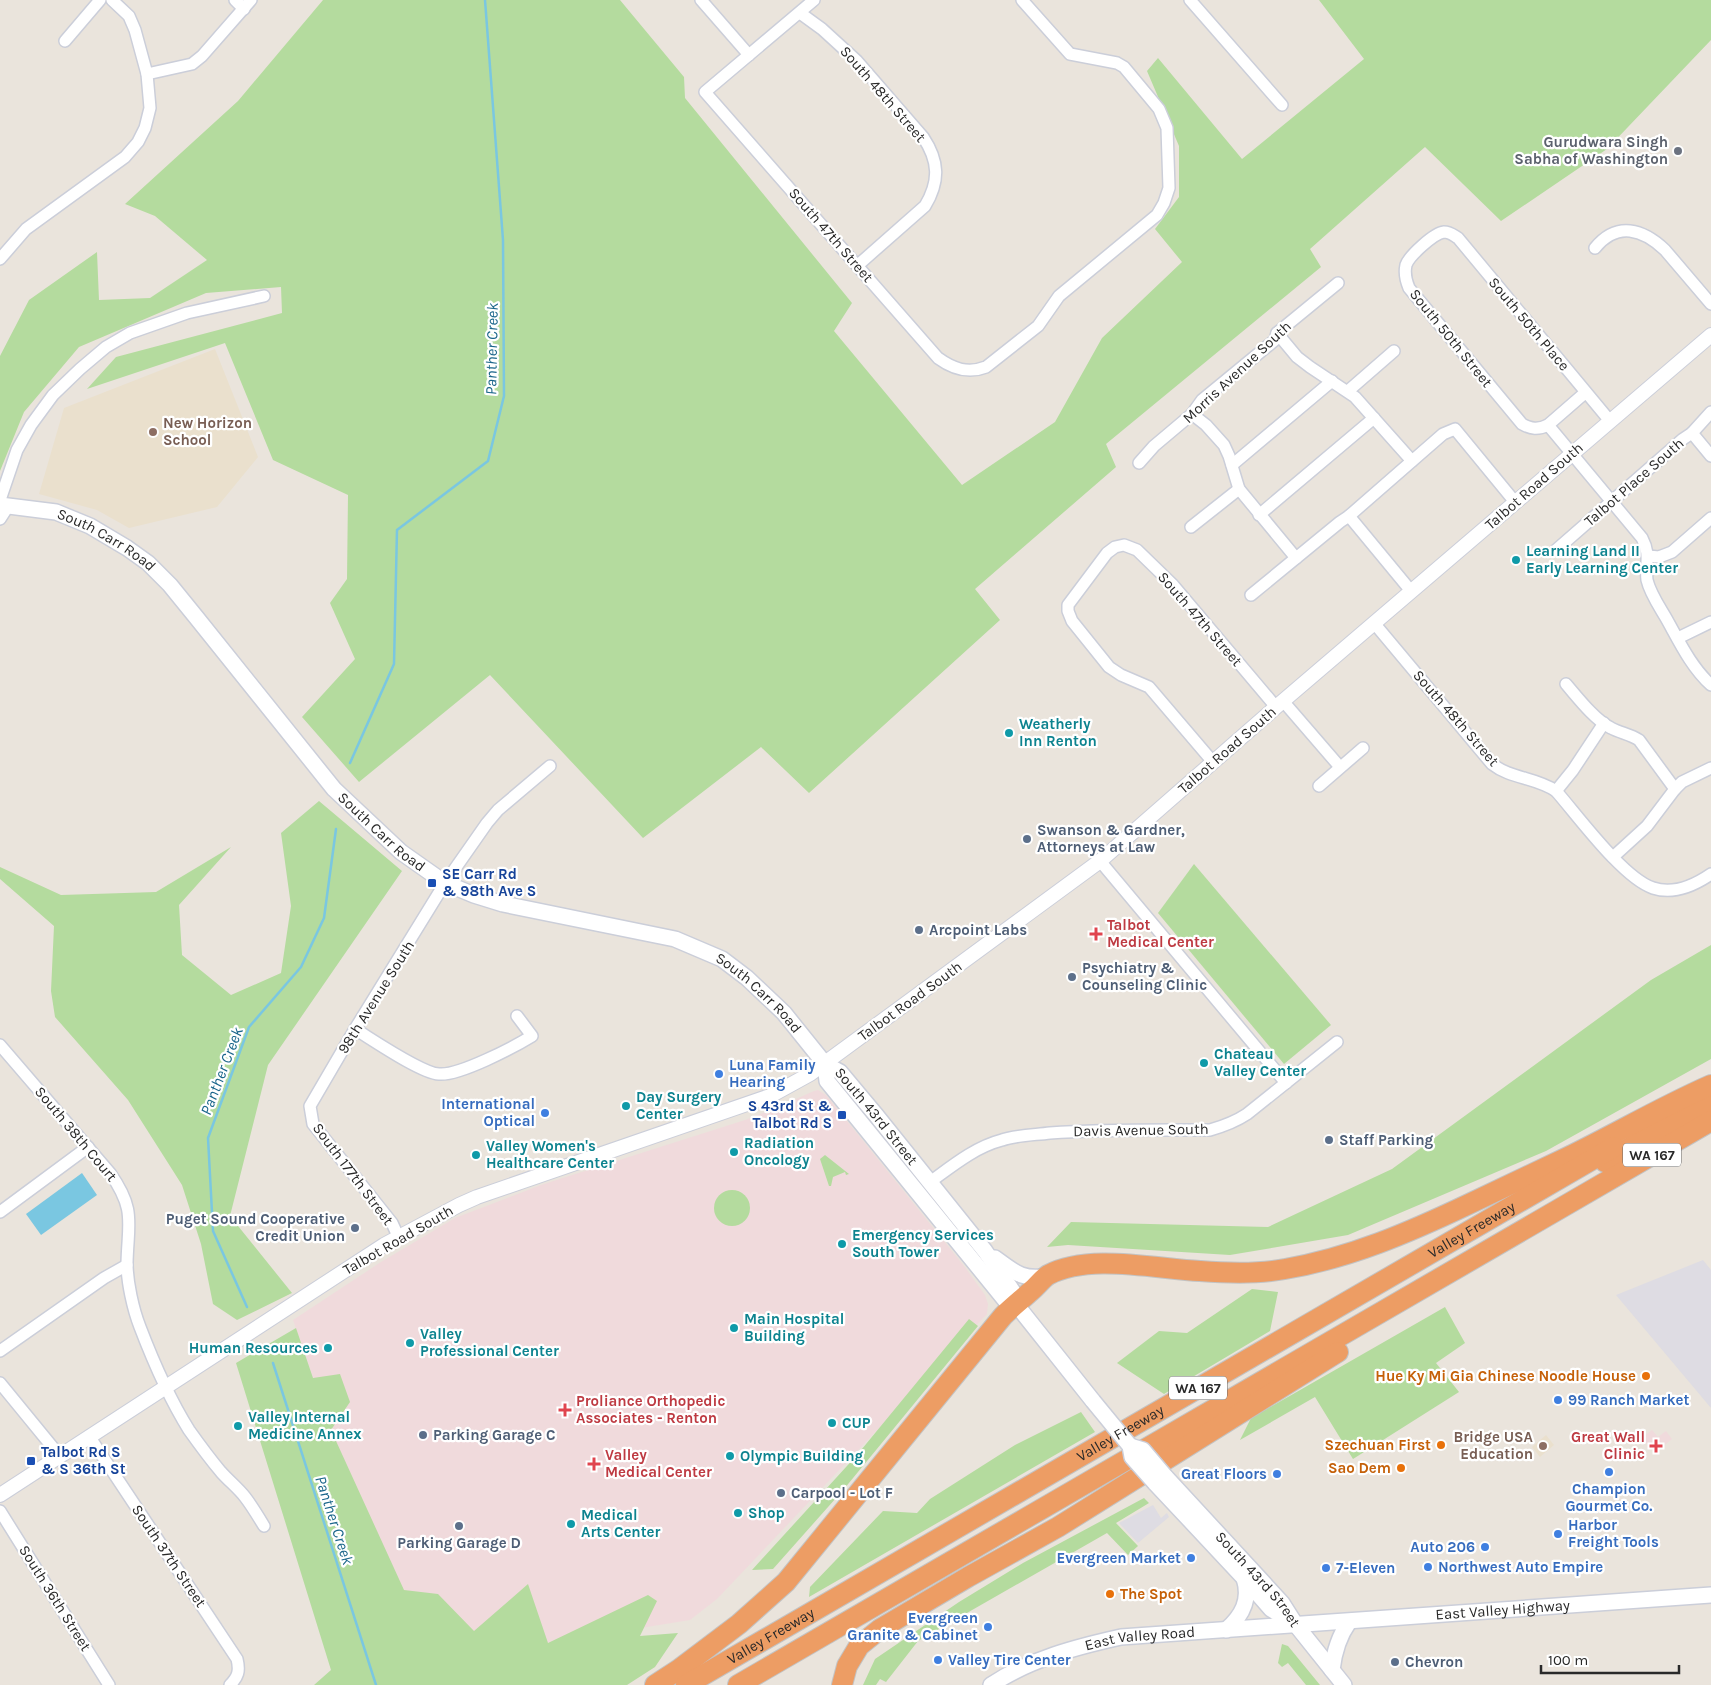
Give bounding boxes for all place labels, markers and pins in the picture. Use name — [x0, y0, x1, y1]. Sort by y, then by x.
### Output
place label: Gurudwara Singh Sabha of Washington — [1514, 133, 1668, 168]
marker: Gurudwara Singh Sabha of Washington — [1672, 145, 1684, 157]
place label: New Horizon School — [163, 414, 252, 449]
marker: New Horizon School — [147, 426, 159, 438]
place label: Learning Land II Early Learning Center — [1526, 542, 1678, 577]
marker: Learning Land II Early Learning Center — [1510, 554, 1522, 566]
place label: Weatherly Inn Renton — [1019, 715, 1097, 750]
marker: Weatherly Inn Renton — [1003, 727, 1015, 739]
place label: Swanson & Gardner, Attorneys at Law — [1037, 821, 1185, 856]
marker: Swanson & Gardner, Attorneys at Law — [1021, 833, 1033, 845]
place label: SE Carr Rd & 98th Ave S — [442, 865, 536, 900]
marker: SE Carr Rd & 98th Ave S — [426, 877, 438, 889]
place label: Talbot Medical Center — [1107, 916, 1214, 951]
place label: Arcpoint Labs — [929, 921, 1027, 939]
marker: Arcpoint Labs — [913, 924, 925, 936]
marker: Talbot Medical Center — [1089, 927, 1103, 941]
place label: Psychiatry & Counseling Clinic — [1082, 959, 1207, 994]
marker: Psychiatry & Counseling Clinic — [1066, 971, 1078, 983]
place label: Chateau Valley Center — [1214, 1045, 1306, 1080]
place label: Luna Family Hearing — [729, 1056, 816, 1091]
marker: Chateau Valley Center — [1198, 1057, 1210, 1069]
marker: Luna Family Hearing — [713, 1068, 725, 1080]
place label: Day Surgery Center — [636, 1088, 722, 1123]
place label: International Optical — [441, 1095, 535, 1130]
place label: S 43rd St & Talbot Rd S — [748, 1097, 832, 1132]
marker: Day Surgery Center — [620, 1100, 632, 1112]
marker: International Optical — [539, 1107, 551, 1119]
marker: S 43rd St & Talbot Rd S — [836, 1109, 848, 1121]
place label: Staff Parking — [1339, 1131, 1434, 1149]
place label: Radiation Oncology — [744, 1134, 814, 1169]
marker: Staff Parking — [1323, 1134, 1335, 1146]
place label: Valley Women's Healthcare Center — [486, 1137, 614, 1172]
marker: Radiation Oncology — [728, 1146, 740, 1158]
marker: Valley Women's Healthcare Center — [470, 1149, 482, 1161]
place label: Puget Sound Cooperative Credit Union — [166, 1210, 345, 1245]
marker: Puget Sound Cooperative Credit Union — [349, 1222, 361, 1234]
place label: Emergency Services South Tower — [852, 1226, 994, 1261]
marker: Emergency Services South Tower — [836, 1238, 848, 1250]
place label: Main Hospital Building — [744, 1310, 844, 1345]
marker: Main Hospital Building — [728, 1322, 740, 1334]
place label: Valley Professional Center — [420, 1325, 559, 1360]
marker: Valley Professional Center — [404, 1337, 416, 1349]
place label: Human Resources — [189, 1339, 318, 1357]
marker: Human Resources — [322, 1342, 334, 1354]
place label: Hue Ky Mi Gia Chinese Noodle House — [1375, 1367, 1636, 1385]
marker: Hue Ky Mi Gia Chinese Noodle House — [1640, 1370, 1652, 1382]
place label: 99 Ranch Market — [1568, 1391, 1690, 1409]
place label: Proliance Orthopedic Associates - Renton — [576, 1392, 725, 1427]
marker: 99 Ranch Market — [1552, 1394, 1564, 1406]
marker: Proliance Orthopedic Associates - Renton — [558, 1403, 572, 1417]
place label: Valley Internal Medicine Annex — [248, 1408, 362, 1443]
place label: CUP — [842, 1414, 871, 1432]
marker: CUP — [826, 1417, 838, 1429]
marker: Valley Internal Medicine Annex — [232, 1420, 244, 1432]
place label: Parking Garage C — [433, 1426, 556, 1444]
place label: Bridge USA Education — [1453, 1428, 1534, 1463]
place label: Great Wall Clinic — [1571, 1428, 1645, 1463]
marker: Parking Garage C — [417, 1429, 429, 1441]
place label: Szechuan First — [1325, 1436, 1431, 1454]
marker: Szechuan First — [1435, 1439, 1447, 1451]
marker: Great Wall Clinic — [1649, 1439, 1663, 1453]
marker: Bridge USA Education — [1537, 1440, 1549, 1452]
place label: Talbot Rd S & S 36th St — [41, 1443, 126, 1478]
place label: Valley Medical Center — [605, 1446, 712, 1481]
place label: Olympic Building — [740, 1447, 863, 1465]
marker: Olympic Building — [724, 1450, 736, 1462]
marker: Talbot Rd S & S 36th St — [25, 1455, 37, 1467]
marker: Valley Medical Center — [587, 1457, 601, 1471]
place label: Sao Dem — [1328, 1459, 1391, 1477]
marker: Sao Dem — [1395, 1462, 1407, 1474]
place label: Great Floors — [1181, 1465, 1267, 1483]
marker: Champion Gourmet Co. — [1603, 1466, 1615, 1478]
marker: Great Floors — [1271, 1468, 1283, 1480]
place label: Champion Gourmet Co. — [1565, 1480, 1653, 1515]
place label: Carpool - Lot F — [791, 1484, 893, 1502]
marker: Carpool - Lot F — [775, 1487, 787, 1499]
place label: Shop — [748, 1504, 785, 1522]
place label: Medical Arts Center — [581, 1506, 661, 1541]
marker: Shop — [732, 1507, 744, 1519]
place label: Harbor Freight Tools — [1568, 1516, 1659, 1551]
marker: Medical Arts Center — [565, 1518, 577, 1530]
marker: Parking Garage D — [453, 1520, 465, 1532]
marker: Harbor Freight Tools — [1552, 1528, 1564, 1540]
place label: Parking Garage D — [397, 1534, 521, 1552]
place label: Auto 206 — [1410, 1538, 1475, 1556]
marker: Auto 206 — [1479, 1541, 1491, 1553]
place label: Evergreen Market — [1057, 1549, 1181, 1567]
marker: Evergreen Market — [1185, 1552, 1197, 1564]
place label: Northwest Auto Empire — [1438, 1558, 1603, 1576]
place label: 7-Eleven — [1336, 1559, 1395, 1577]
marker: Northwest Auto Empire — [1422, 1561, 1434, 1573]
marker: 7-Eleven — [1320, 1562, 1332, 1574]
place label: The Spot — [1120, 1585, 1182, 1603]
marker: The Spot — [1104, 1588, 1116, 1600]
place label: Evergreen Granite & Cabinet — [847, 1609, 978, 1644]
marker: Evergreen Granite & Cabinet — [982, 1621, 994, 1633]
place label: Valley Tire Center — [948, 1651, 1071, 1669]
place label: Chevron — [1405, 1653, 1463, 1671]
marker: Valley Tire Center — [932, 1654, 944, 1666]
marker: Chevron — [1389, 1656, 1401, 1668]

